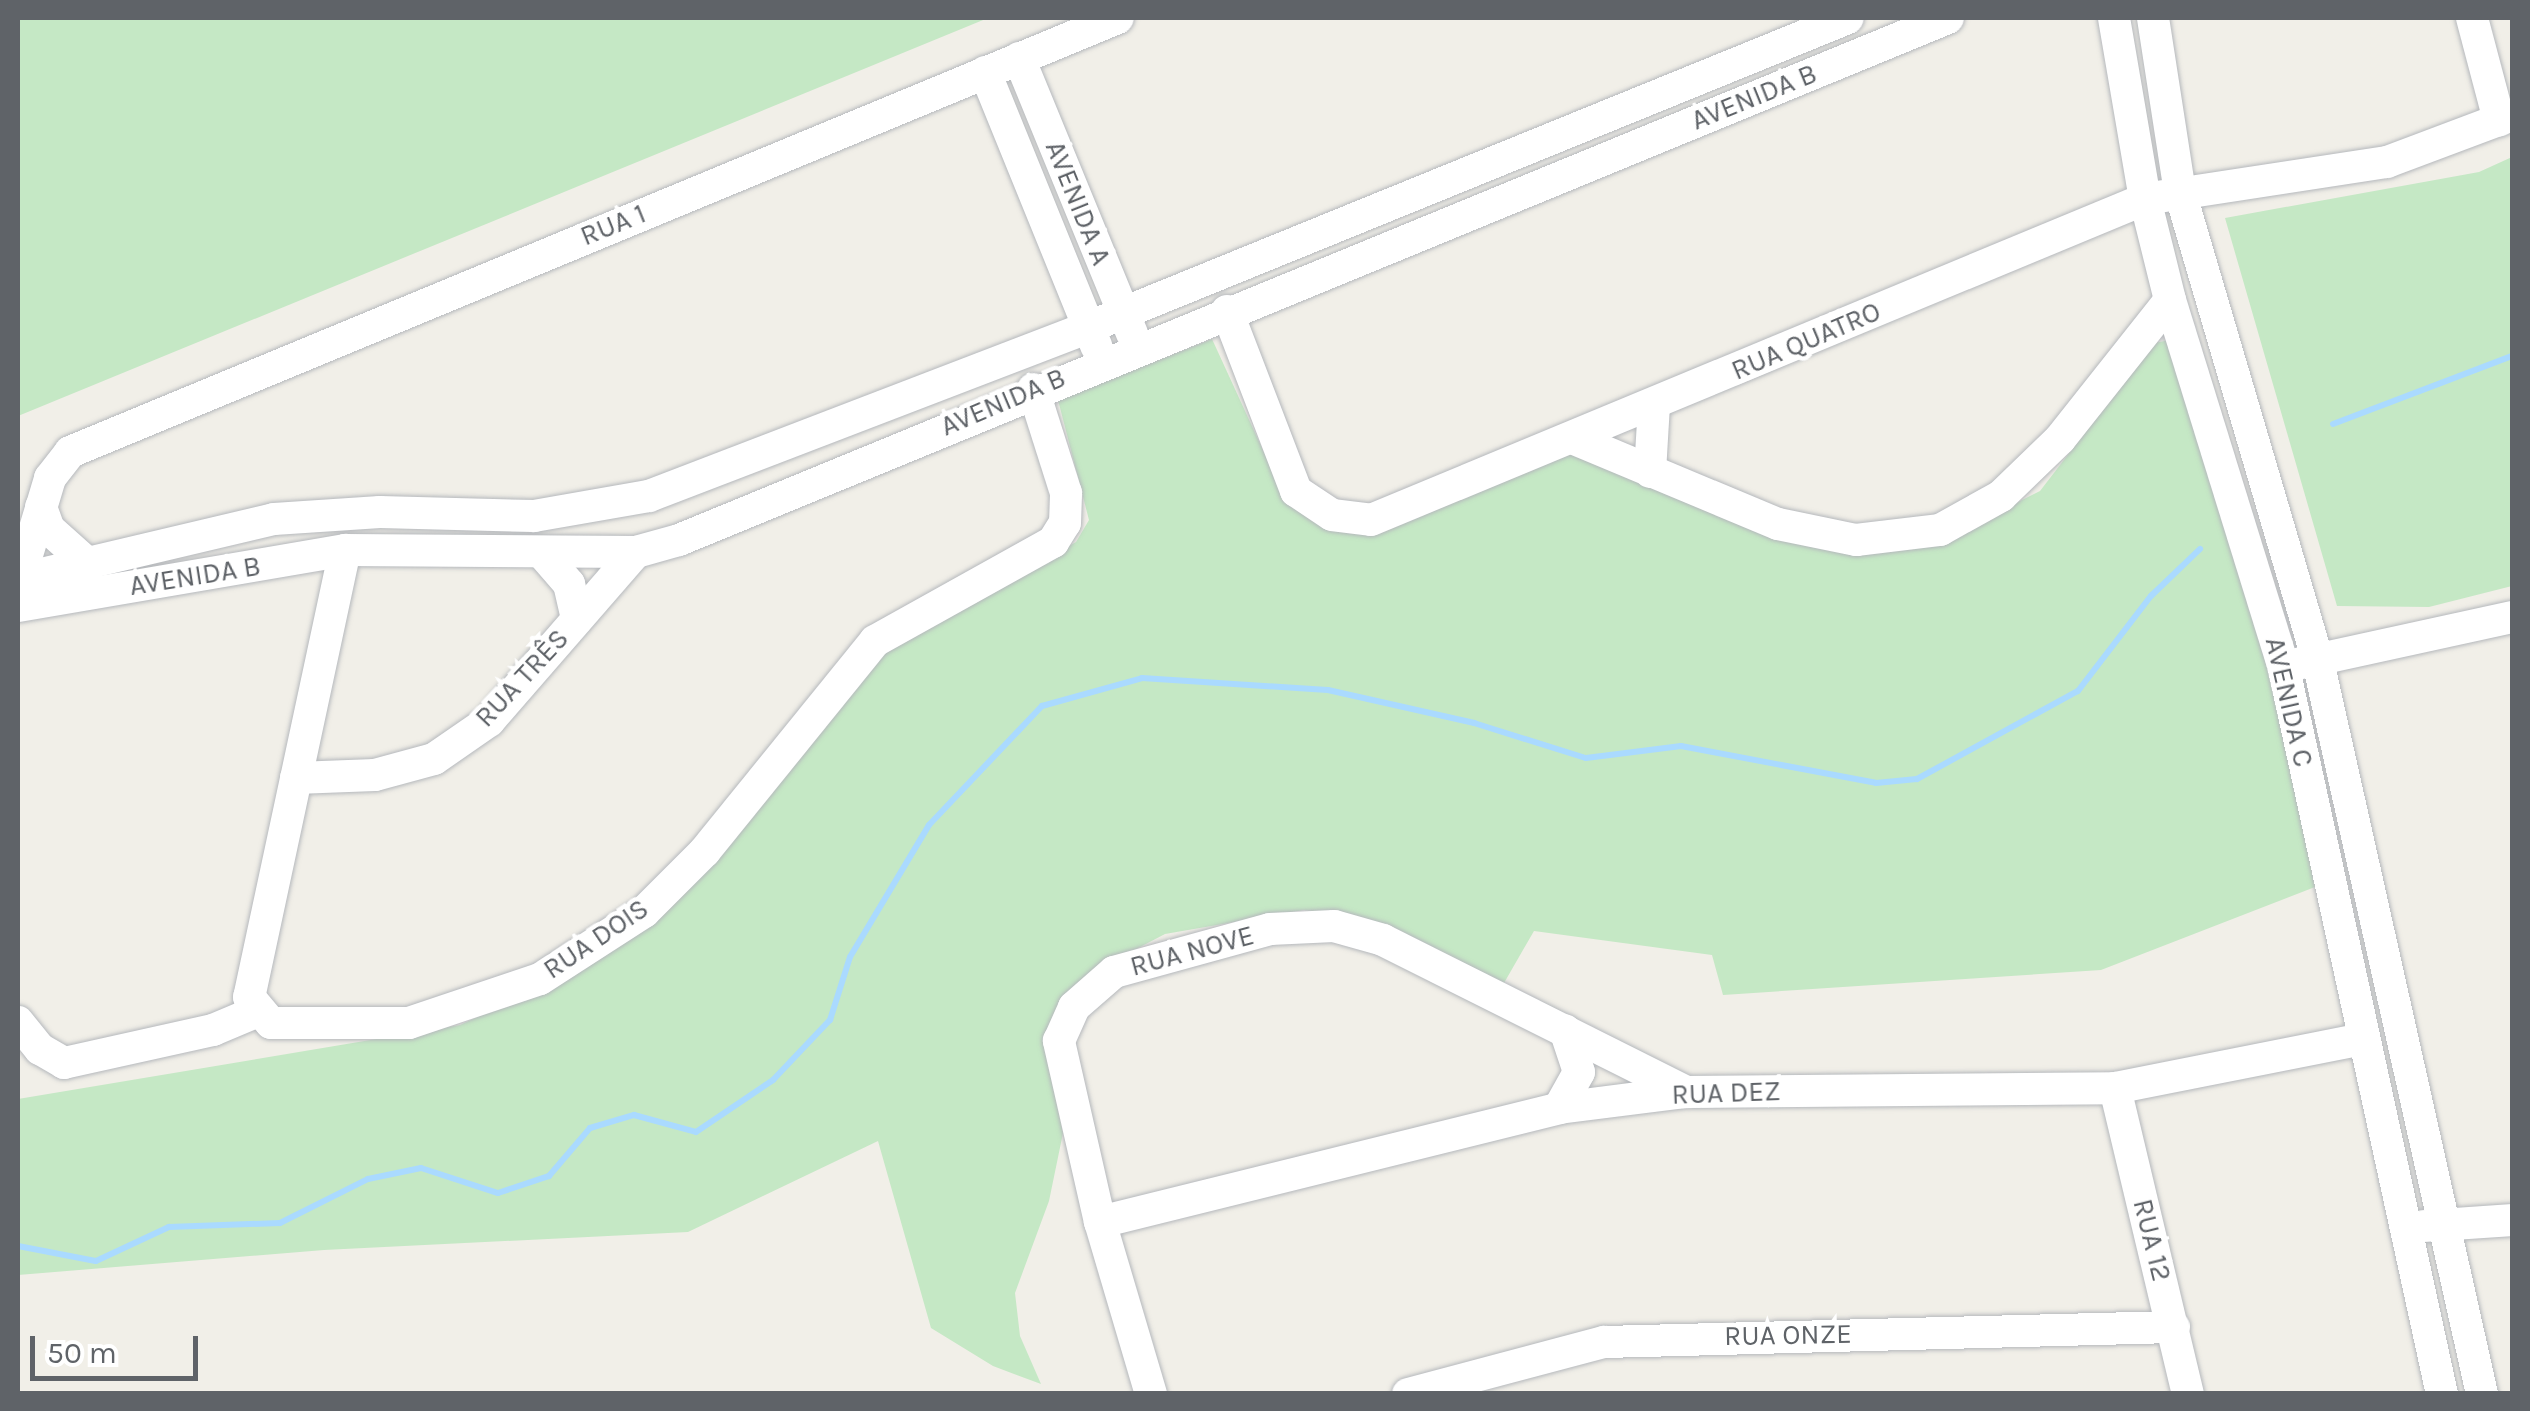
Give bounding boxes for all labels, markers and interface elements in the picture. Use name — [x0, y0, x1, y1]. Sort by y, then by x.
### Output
street label: AVENIDA B — [1686, 57, 1822, 137]
street label: AVENIDA A — [1038, 136, 1118, 270]
street label: RUA 1 — [575, 197, 651, 253]
street label: RUA QUATRO — [1726, 294, 1886, 388]
street label: AVENIDA B — [935, 361, 1071, 443]
street label: AVENIDA B — [127, 549, 263, 603]
street label: RUA TRÊS — [468, 622, 576, 734]
street label: AVENIDA C — [2258, 634, 2320, 770]
street label: RUA DOIS — [537, 892, 655, 986]
street label: RUA NOVE — [1126, 918, 1258, 984]
street label: RUA DEZ — [1671, 1074, 1781, 1112]
street label: RUA 12 — [2126, 1195, 2178, 1285]
scale bar — [35, 1316, 202, 1378]
street label: RUA ONZE — [1724, 1317, 1852, 1353]
text: 50 m — [47, 1335, 117, 1371]

